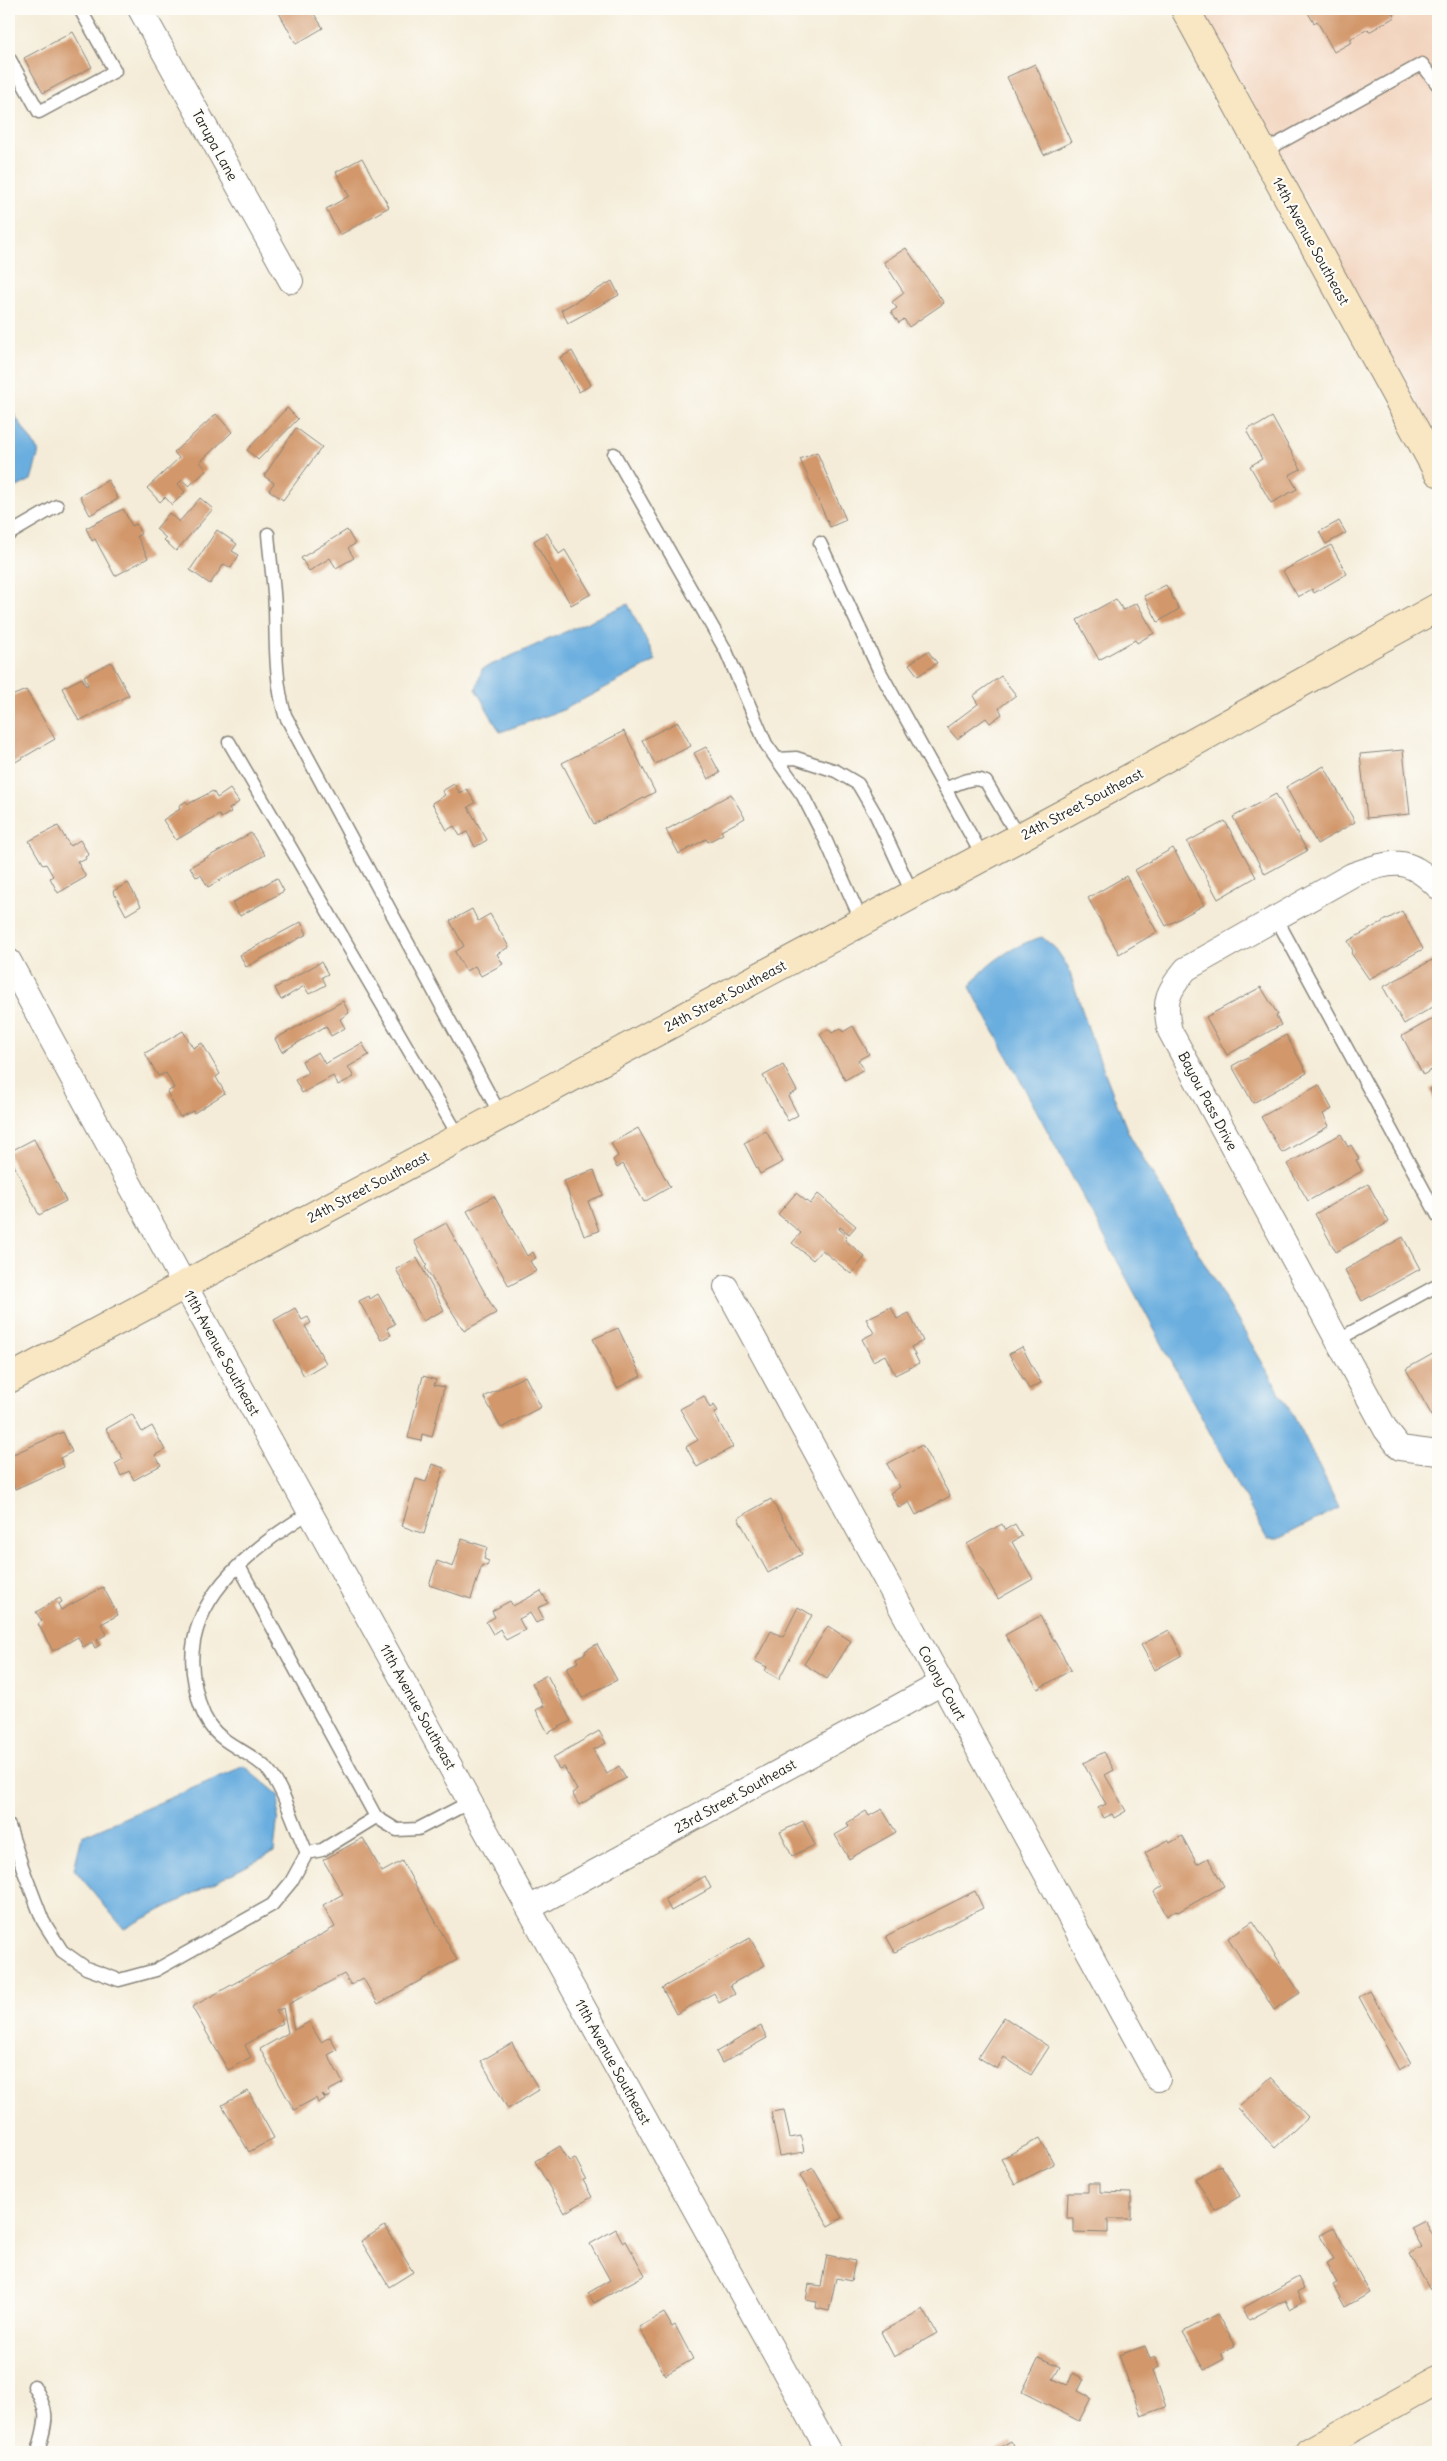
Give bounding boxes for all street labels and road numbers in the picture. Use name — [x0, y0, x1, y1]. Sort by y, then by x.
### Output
street label: Tarupa Lane — [188, 106, 242, 184]
street label: 14th Avenue Southeast — [1268, 174, 1354, 308]
street label: 24th Street Southeast — [1018, 764, 1146, 844]
street label: 24th Street Southeast — [661, 956, 789, 1036]
street label: Bayou Pass Drive — [1174, 1048, 1242, 1154]
street label: 24th Street Southeast — [304, 1147, 432, 1227]
street label: 11th Avenue Southeast — [180, 1287, 264, 1419]
street label: 11th Avenue Southeast — [376, 1641, 460, 1773]
street label: Colony Court — [914, 1642, 970, 1724]
street label: 23rd Street Southeast — [671, 1755, 799, 1837]
street label: 11th Avenue Southeast — [571, 1996, 655, 2128]

